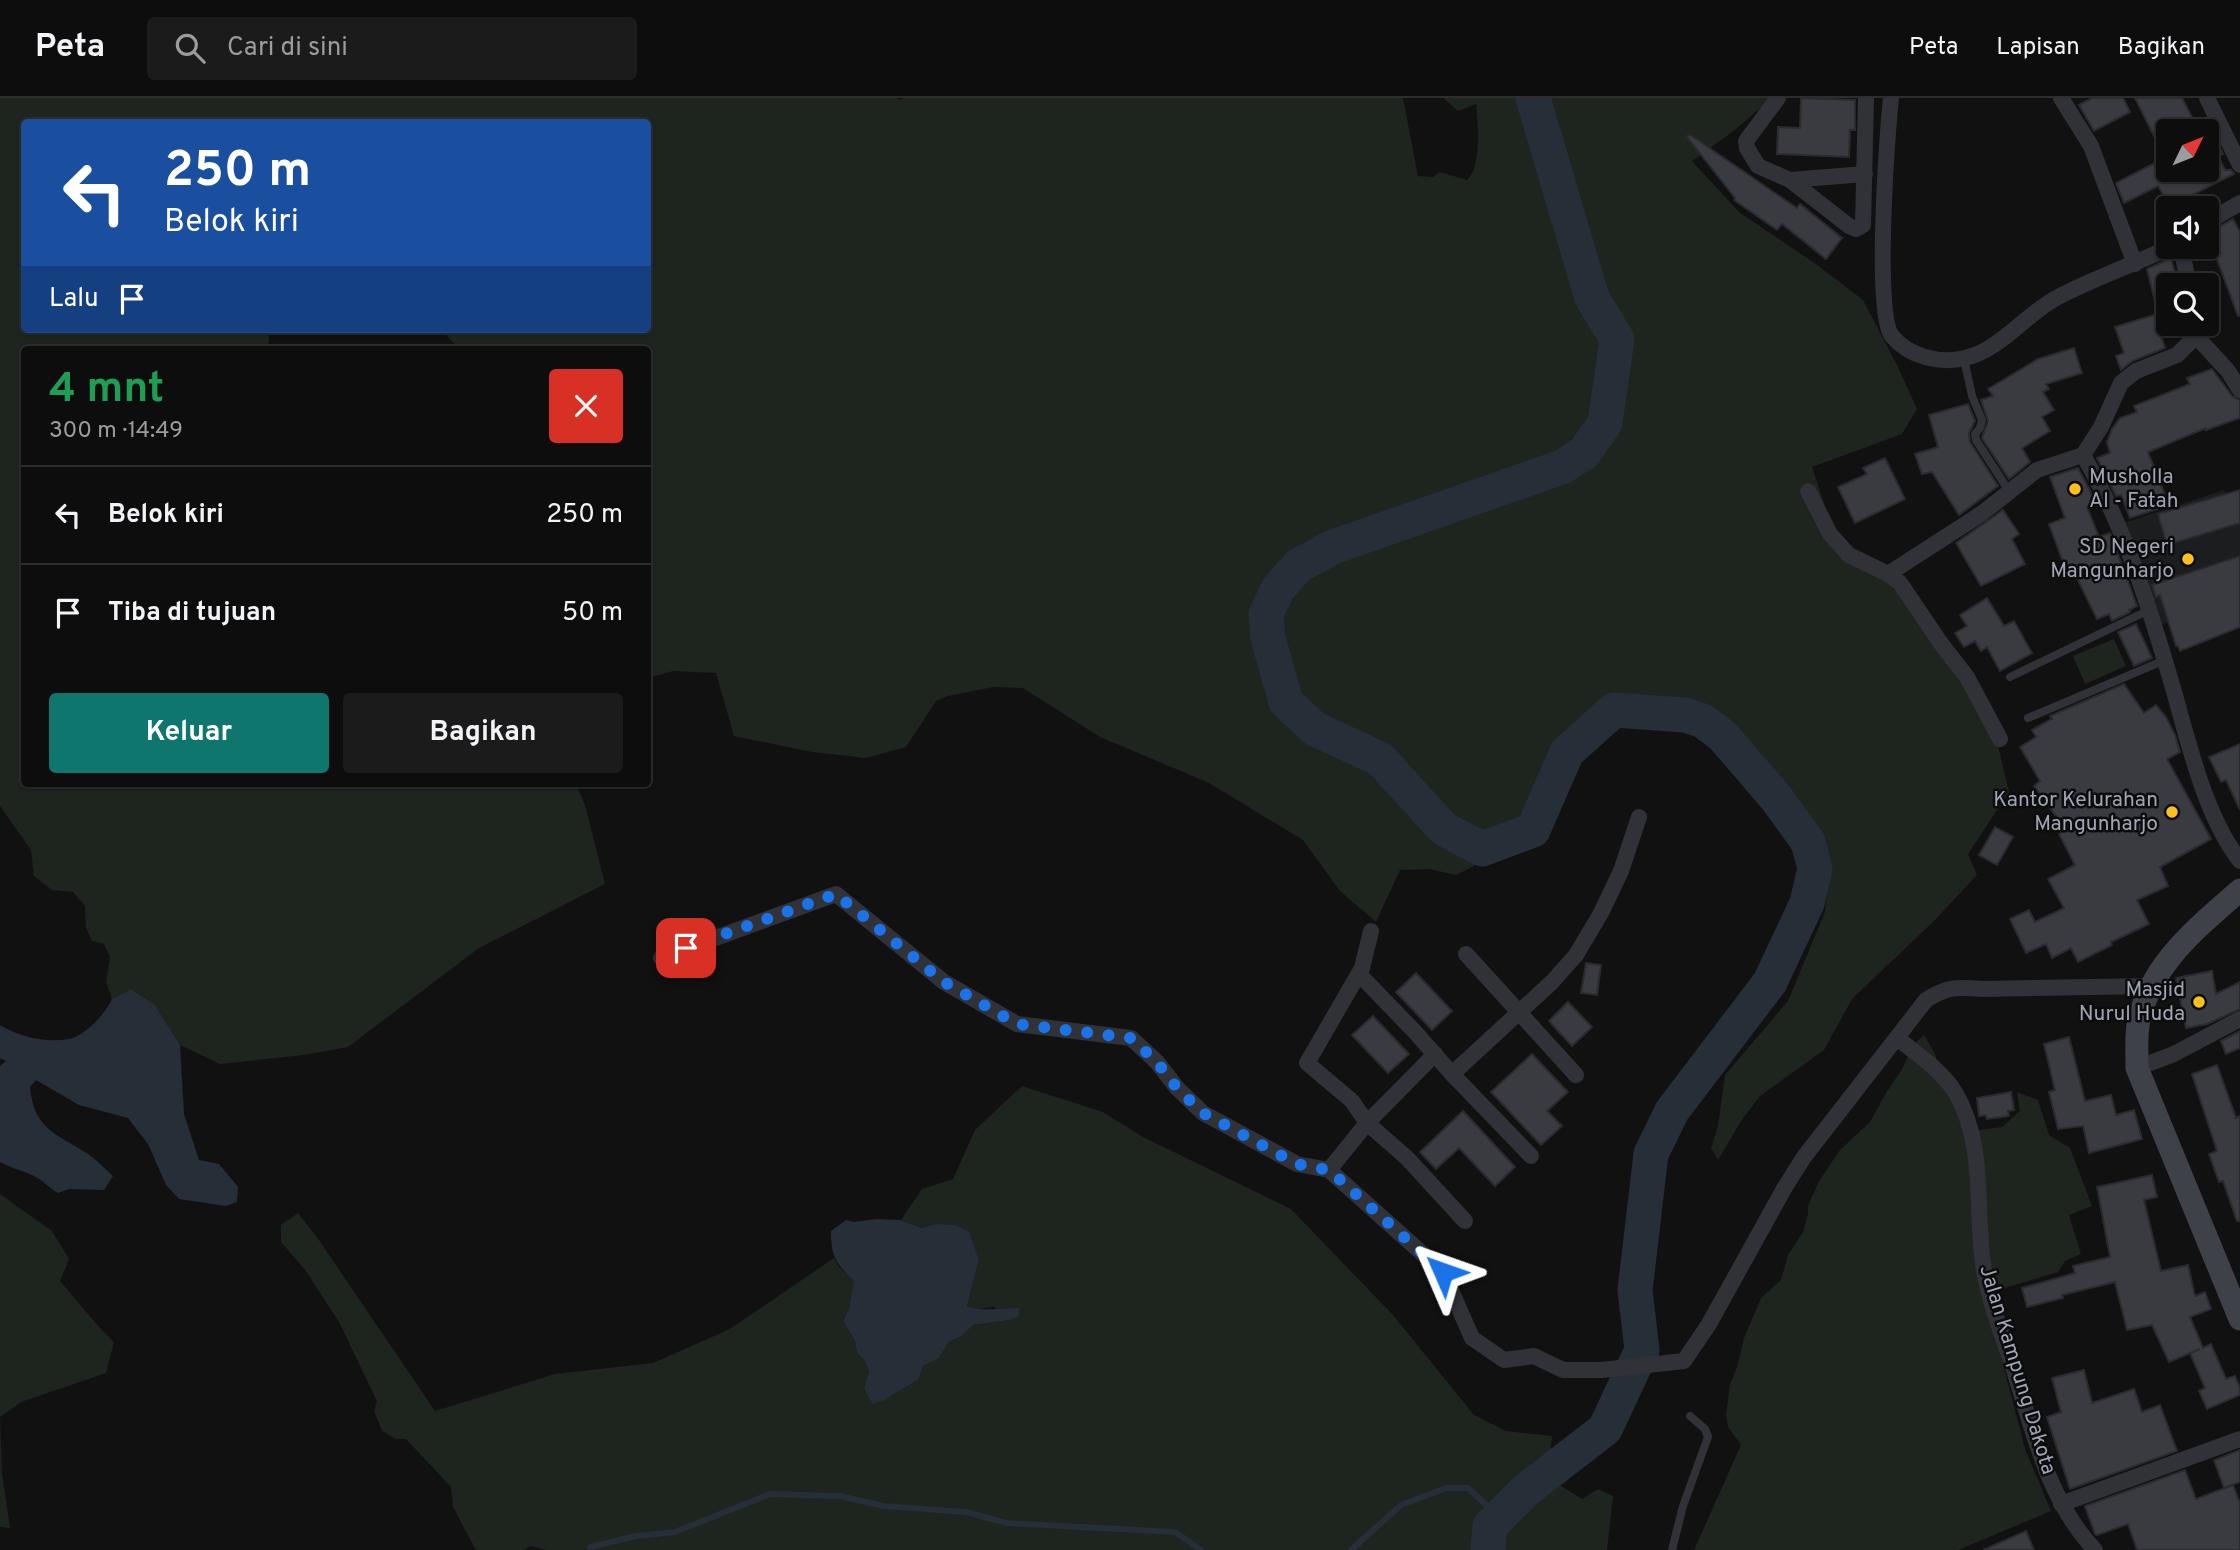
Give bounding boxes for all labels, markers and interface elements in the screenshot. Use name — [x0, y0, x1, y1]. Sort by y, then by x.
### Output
search box — [147, 17, 637, 80]
text: Peta — [35, 27, 105, 69]
icon: search — [171, 29, 209, 67]
text: Cari di sini — [227, 32, 348, 65]
text: Peta — [1909, 33, 1958, 63]
text: Lapisan — [1996, 33, 2080, 63]
text: Bagikan — [2118, 33, 2205, 63]
north arrow — [2156, 119, 2219, 182]
map controls — [2156, 119, 2219, 336]
text: 250 m — [164, 142, 311, 204]
icon: left — [49, 147, 140, 238]
button: sound — [2156, 196, 2219, 259]
text: Belok kiri — [164, 203, 299, 243]
button: search — [2156, 273, 2219, 336]
icon: arrive — [113, 280, 151, 318]
text: Lalu — [49, 283, 99, 316]
text: 4 mnt — [49, 364, 164, 417]
button: close — [549, 369, 623, 443]
text: 300 m · 14:49 — [49, 417, 183, 446]
place label: Musholla Al - Fatah — [2089, 464, 2178, 515]
marker: Musholla Al - Fatah — [2067, 481, 2083, 497]
icon: left — [49, 496, 87, 534]
text: Belok kiri — [108, 499, 224, 532]
text: 250 m — [546, 499, 623, 532]
place label: SD Negeri Mangunharjo — [2050, 534, 2174, 585]
marker: SD Negeri Mangunharjo — [2180, 551, 2196, 567]
icon: arrive — [49, 594, 87, 632]
text: Tiba di tujuan — [108, 597, 276, 630]
text: 50 m — [562, 597, 623, 630]
button: Keluar — [49, 693, 329, 773]
button: Bagikan — [343, 693, 623, 773]
place label: Kantor Kelurahan Mangunharjo — [1993, 787, 2158, 838]
marker: Kantor Kelurahan Mangunharjo — [2164, 804, 2180, 820]
pin — [656, 918, 716, 978]
icon: arrive — [667, 929, 705, 967]
place label: Masjid Nurul Huda — [2079, 977, 2185, 1028]
marker: Masjid Nurul Huda — [2191, 994, 2207, 1010]
position arrow — [1406, 1235, 1480, 1309]
street label: Jalan Kampung Dakota — [1972, 1262, 2062, 1478]

